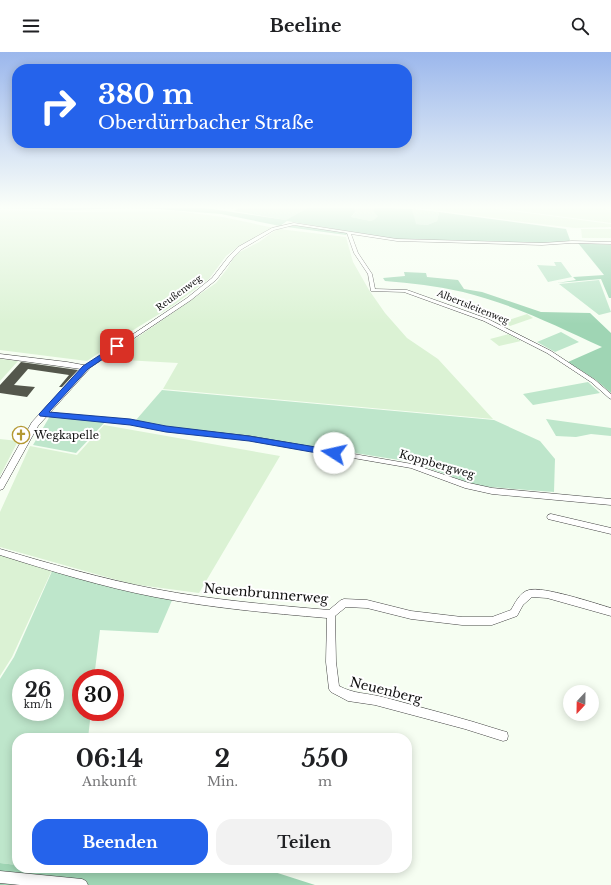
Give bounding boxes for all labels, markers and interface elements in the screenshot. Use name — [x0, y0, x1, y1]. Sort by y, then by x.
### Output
icon: menu — [20, 15, 42, 37]
text: Beeline — [270, 15, 341, 37]
icon: search — [569, 15, 591, 37]
text: 380 m — [98, 77, 193, 112]
icon: right — [32, 80, 84, 132]
text: Oberdürrbacher Straße — [98, 112, 314, 134]
street label: Reußenweg — [154, 272, 204, 313]
street label: Albertsleitenweg — [435, 287, 511, 326]
pin — [100, 329, 134, 363]
icon: arrive — [106, 335, 128, 357]
church icon: Wegkapelle — [11, 425, 31, 445]
place label: Wegkapelle — [33, 428, 99, 442]
position arrow — [313, 432, 355, 474]
street label: Koppbergweg — [398, 447, 477, 482]
street label: Neuenbrunnerweg — [203, 580, 329, 607]
speed limit sign: 30 — [72, 669, 124, 721]
street label: Neuenberg — [348, 673, 424, 708]
text: 26 — [25, 678, 51, 702]
north arrow — [563, 685, 599, 721]
map controls — [563, 685, 599, 721]
text: km/h — [24, 698, 52, 711]
text: 06:14 — [76, 744, 143, 773]
text: 2 — [215, 744, 230, 773]
text: 550 — [302, 744, 348, 773]
text: Ankunft — [82, 773, 137, 790]
text: Min. — [207, 773, 238, 790]
text: m — [318, 773, 332, 790]
button: Beenden — [32, 819, 208, 865]
button: Teilen — [216, 819, 392, 865]

